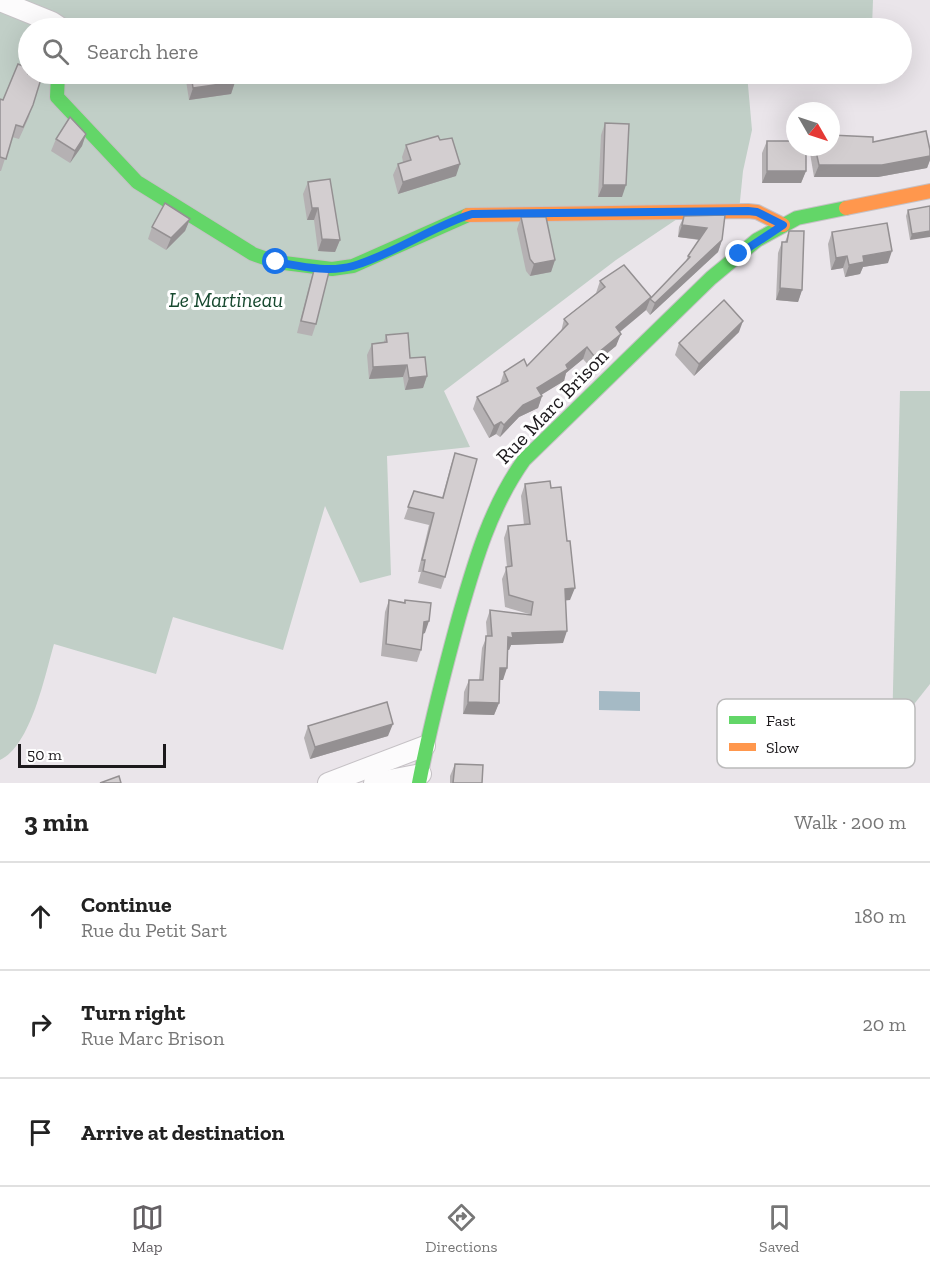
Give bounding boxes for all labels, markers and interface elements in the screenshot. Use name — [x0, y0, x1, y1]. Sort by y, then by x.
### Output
search box — [18, 18, 912, 84]
icon: search — [39, 35, 72, 68]
text: Search here — [87, 38, 198, 65]
north arrow — [786, 102, 840, 156]
route end — [725, 240, 751, 266]
route start — [262, 248, 288, 274]
park label: Le Martineau — [169, 287, 283, 312]
street label: Rue Marc Brison — [491, 343, 613, 469]
legend — [717, 699, 915, 768]
text: Fast — [766, 711, 795, 730]
text: Slow — [766, 738, 800, 757]
scale bar — [18, 741, 166, 768]
text: 50 m — [27, 745, 62, 764]
text: 3 min — [24, 806, 89, 838]
text: Walk · 200 m — [794, 810, 906, 834]
text: Continue — [81, 891, 172, 918]
icon: ahead — [24, 900, 57, 933]
text: 180 m — [854, 904, 906, 928]
text: Rue du Petit Sart — [81, 918, 227, 942]
text: Turn right — [81, 999, 185, 1026]
icon: right — [24, 1008, 57, 1041]
text: 20 m — [862, 1012, 906, 1036]
text: Rue Marc Brison — [81, 1026, 224, 1050]
icon: arrive — [24, 1116, 57, 1149]
text: Arrive at destination — [81, 1119, 284, 1146]
tab: Map — [131, 1201, 164, 1256]
tab: Directions — [425, 1201, 498, 1256]
tab: Saved — [759, 1201, 799, 1256]

